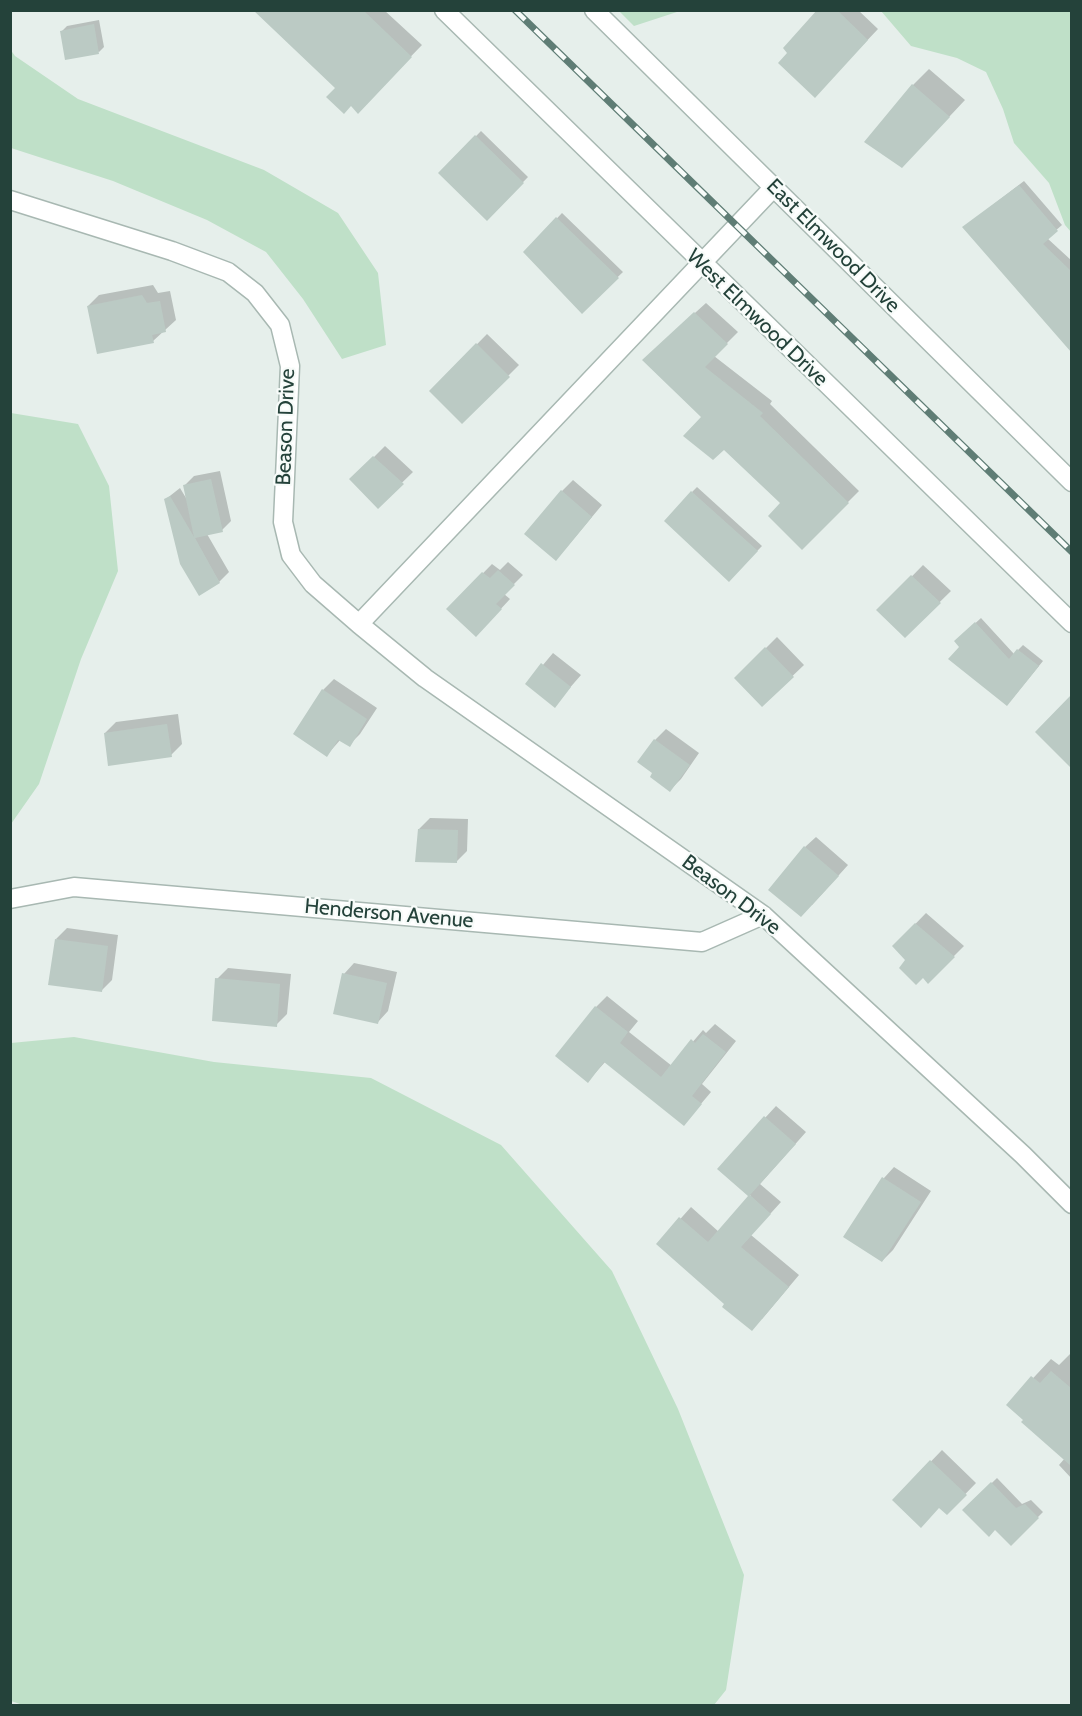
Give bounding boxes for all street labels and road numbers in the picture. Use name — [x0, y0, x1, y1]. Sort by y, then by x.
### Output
street label: East Elmwood Drive — [761, 174, 905, 318]
street label: West Elmwood Drive — [681, 244, 833, 392]
street label: Beason Drive — [271, 368, 301, 486]
street label: Beason Drive — [677, 850, 785, 940]
street label: Henderson Avenue — [304, 894, 474, 934]

